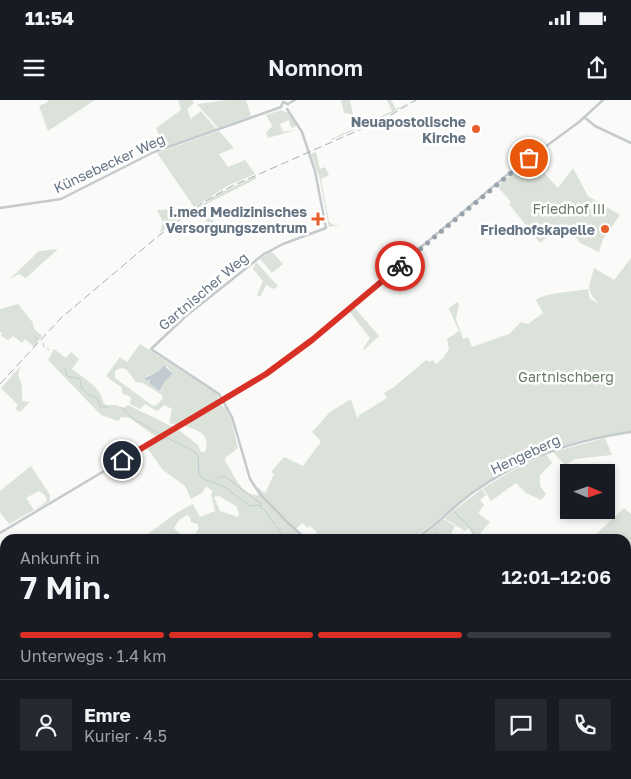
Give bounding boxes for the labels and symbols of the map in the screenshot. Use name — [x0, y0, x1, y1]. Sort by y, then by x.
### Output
place label: Neuapostolische Kirche — [351, 113, 466, 146]
marker: Neuapostolische Kirche — [470, 123, 482, 135]
street label: Künsebecker Weg — [51, 130, 167, 196]
pin — [508, 137, 550, 179]
park label: Friedhof III — [533, 200, 605, 217]
place label: i.med Medizinisches Versorgungszentrum — [165, 203, 307, 236]
marker: i.med Medizinisches Versorgungszentrum — [311, 212, 325, 226]
place label: Friedhofskapelle — [480, 221, 595, 238]
marker: Friedhofskapelle — [599, 223, 611, 235]
courier — [375, 241, 425, 291]
street label: Gartnischer Weg — [155, 249, 251, 333]
park label: Gartnischberg — [518, 368, 614, 385]
street label: Hengeberg — [488, 430, 562, 478]
pin — [101, 439, 143, 481]
north arrow — [560, 464, 615, 519]

